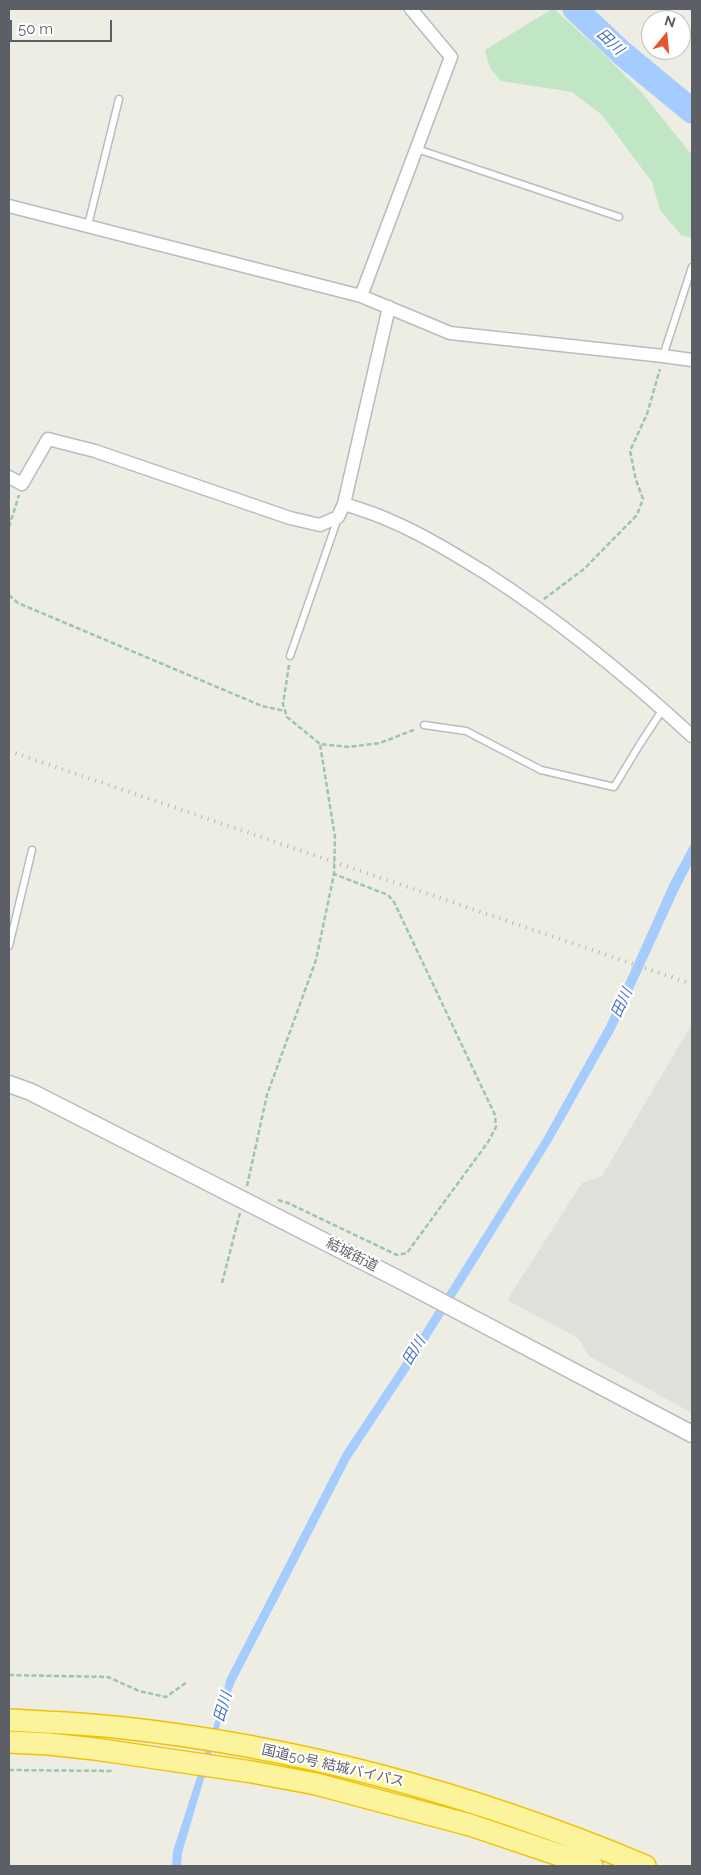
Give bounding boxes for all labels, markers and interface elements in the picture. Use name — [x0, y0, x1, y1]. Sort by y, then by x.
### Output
scale bar — [12, 10, 115, 42]
north arrow — [641, 10, 691, 60]
text: N — [663, 12, 678, 31]
text: 50 m — [18, 20, 53, 38]
water label: 田川 — [593, 25, 627, 59]
water label: 田川 — [608, 986, 636, 1020]
street label: 結城街道 — [323, 1235, 381, 1275]
water label: 田川 — [398, 1334, 430, 1368]
water label: 田川 — [210, 1690, 236, 1724]
street label: 国道50号 結城バイパス — [260, 1741, 406, 1791]

